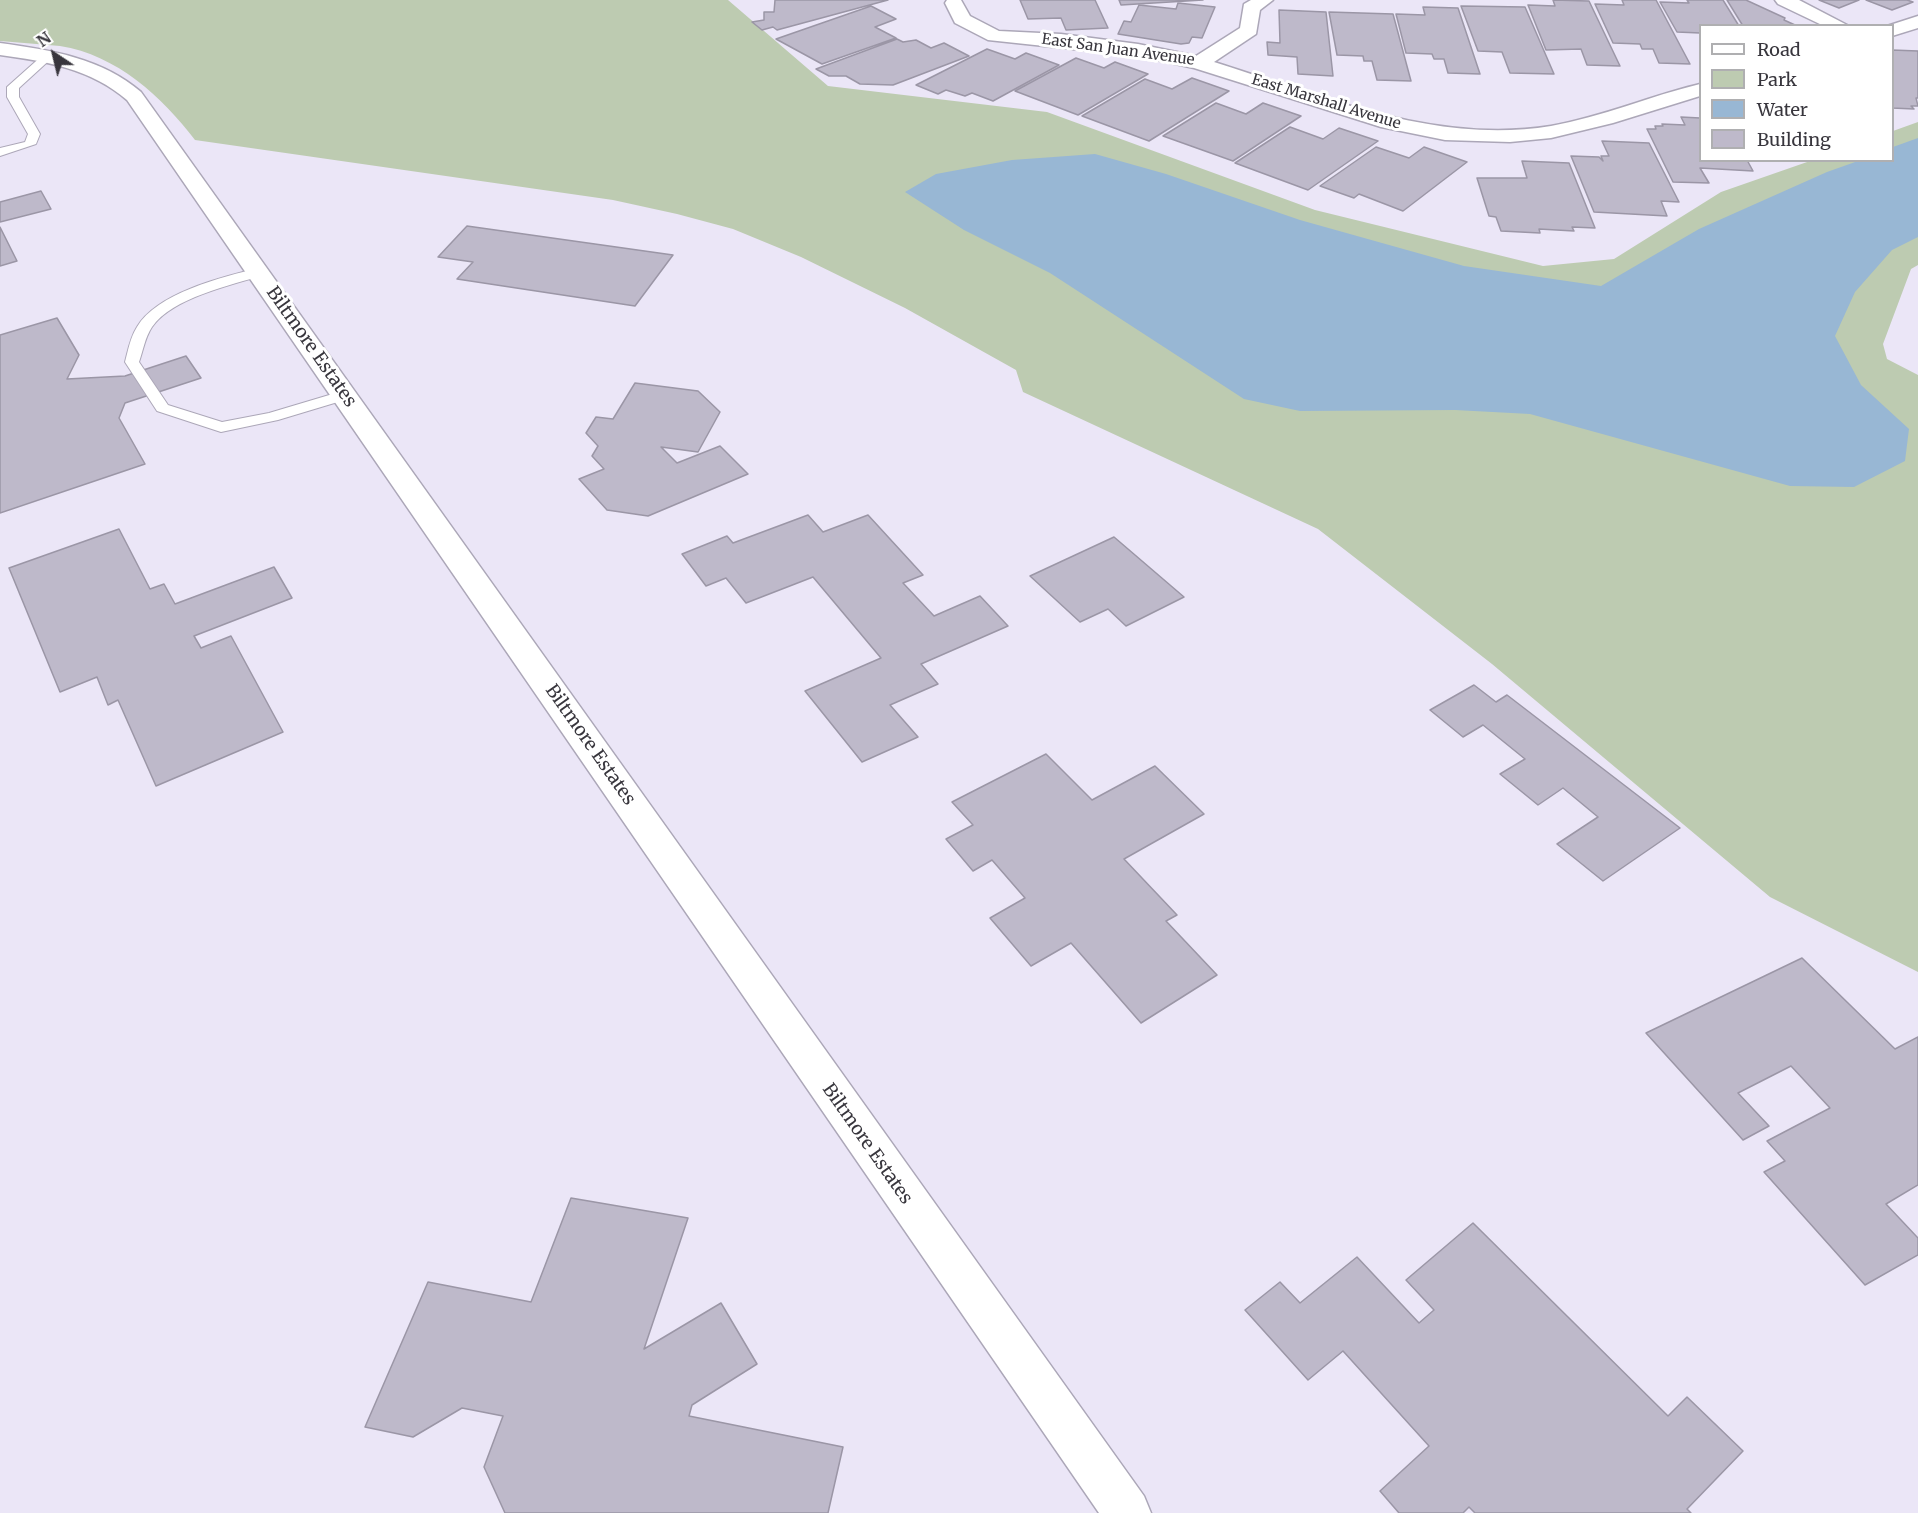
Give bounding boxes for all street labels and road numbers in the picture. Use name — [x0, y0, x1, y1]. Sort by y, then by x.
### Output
street label: East San Juan Avenue — [1040, 30, 1196, 70]
street label: East Marshall Avenue — [1249, 71, 1403, 133]
street label: Biltmore Estates — [261, 283, 361, 411]
street label: Biltmore Estates — [540, 681, 640, 809]
street label: Biltmore Estates — [817, 1080, 917, 1208]

